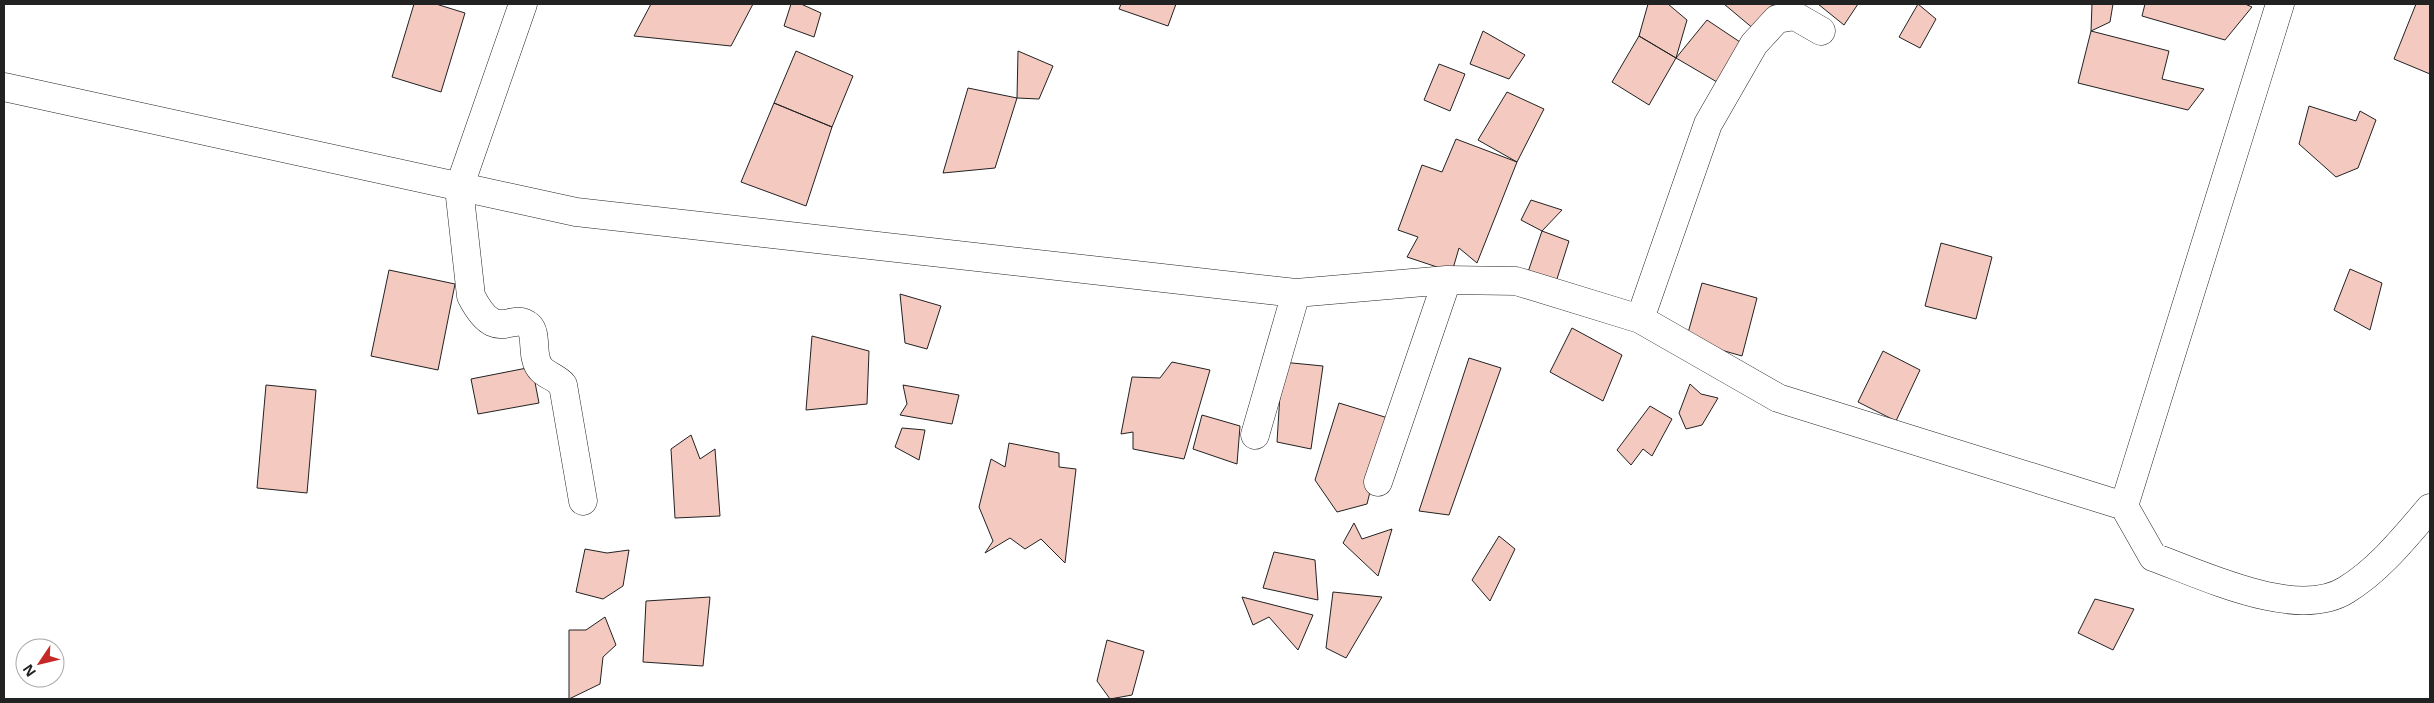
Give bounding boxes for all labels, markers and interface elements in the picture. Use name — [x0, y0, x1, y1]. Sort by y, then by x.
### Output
north arrow — [15, 638, 65, 688]
text: N — [18, 661, 40, 681]

